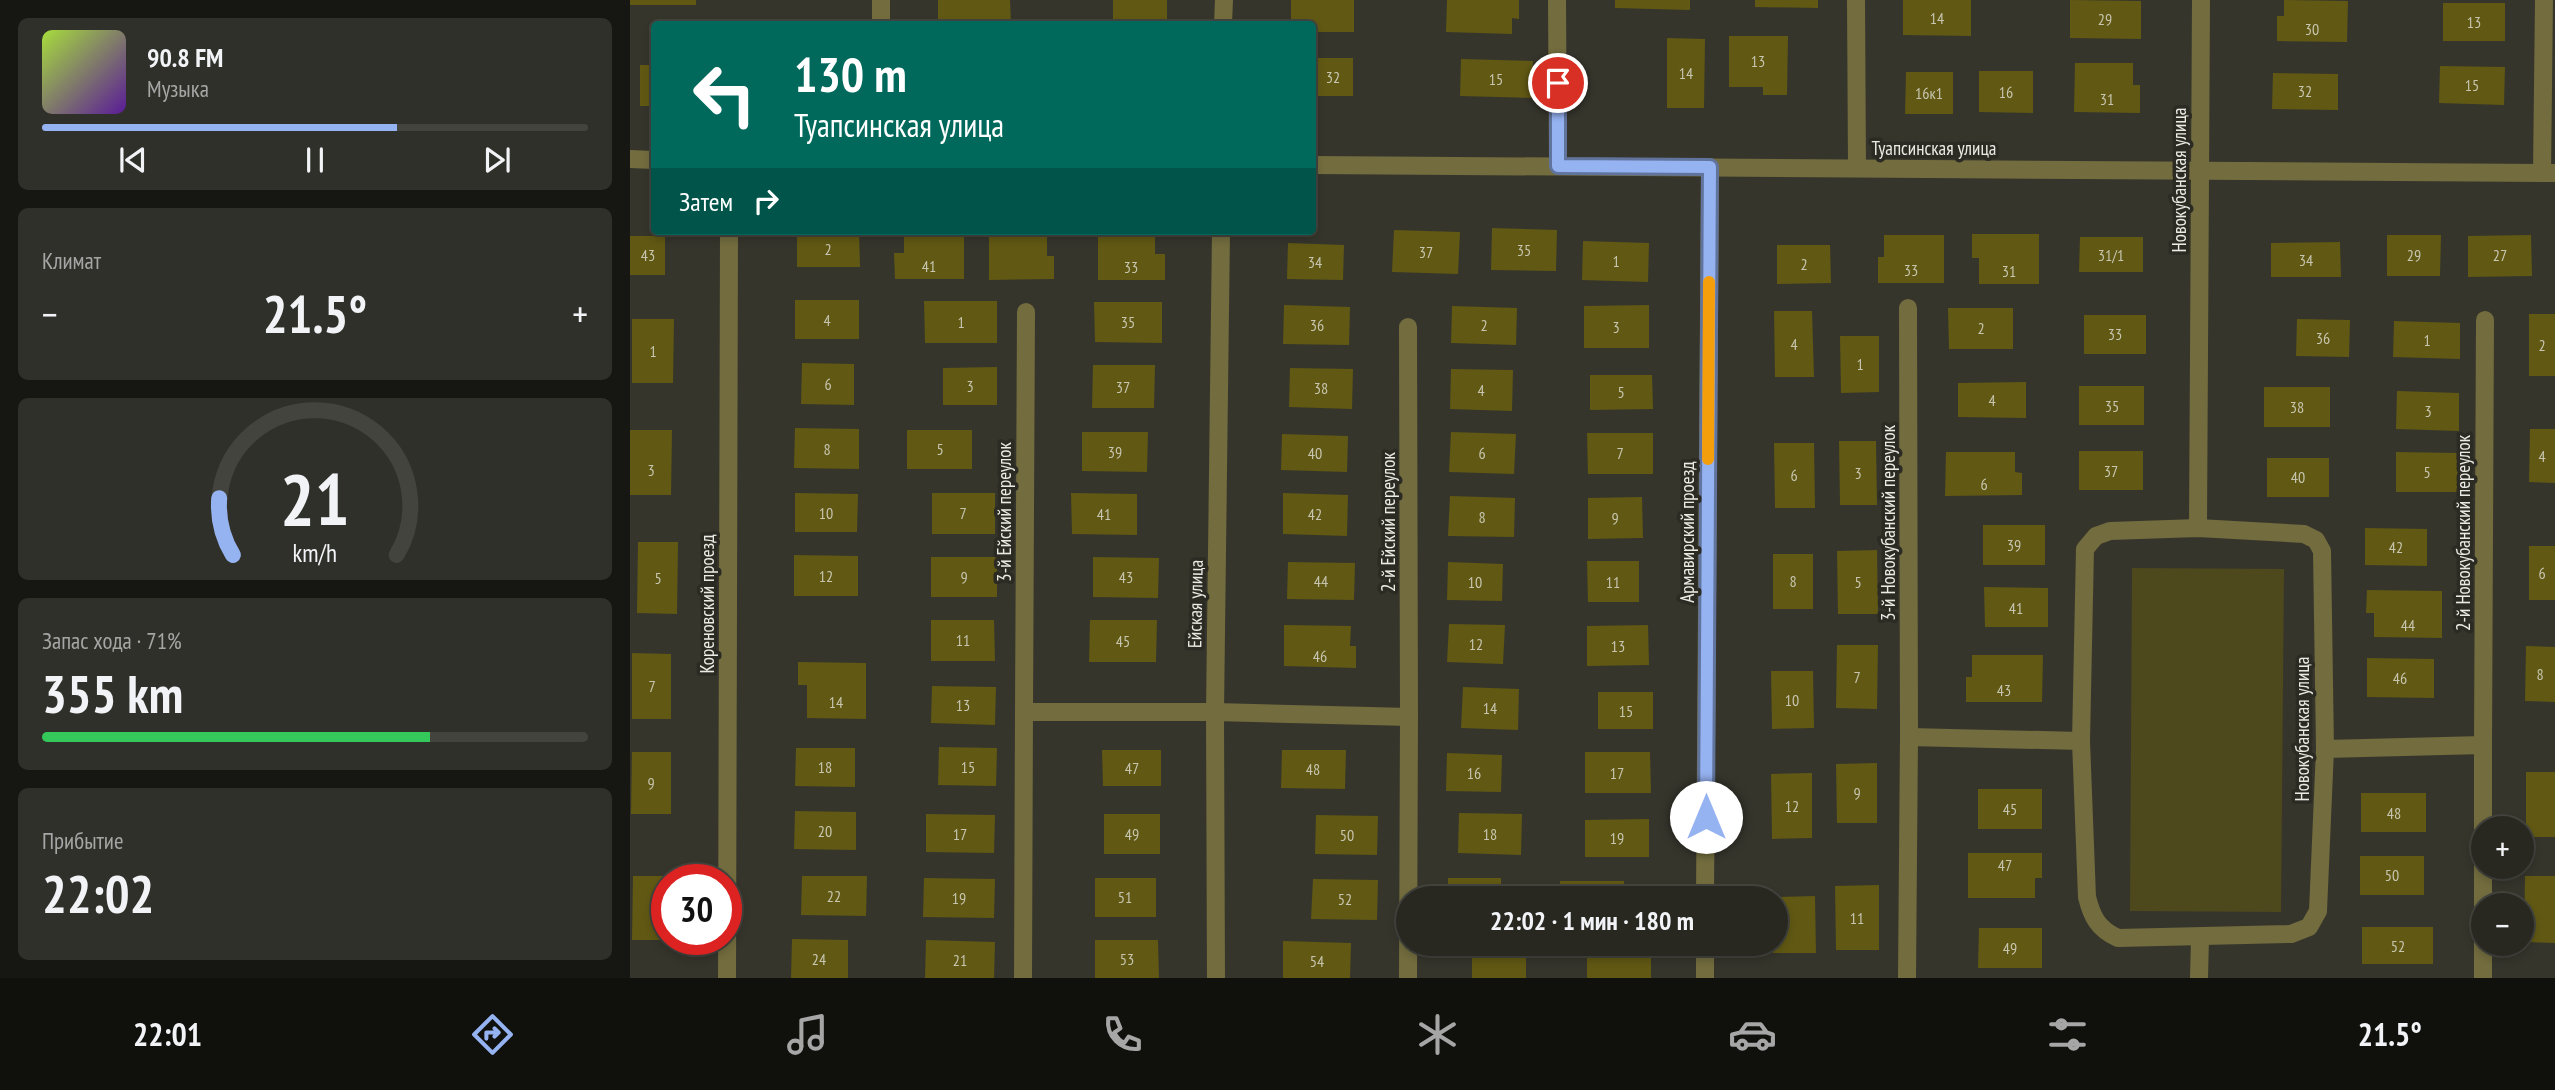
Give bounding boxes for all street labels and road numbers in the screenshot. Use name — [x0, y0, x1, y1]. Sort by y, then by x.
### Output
street label: Новокубанская улица — [2167, 108, 2191, 252]
street label: Туапсинская улица — [1872, 136, 1996, 160]
street label: 3-й Новокубанский переулок — [1876, 424, 1900, 621]
street label: 2-й Новокубанский переулок — [2451, 434, 2475, 631]
street label: 3-й Ейский переулок — [992, 441, 1016, 582]
street label: 2-й Ейский переулок — [1376, 451, 1400, 592]
street label: Армавирский проезд — [1675, 461, 1699, 603]
street label: Кореновский проезд — [695, 534, 719, 674]
street label: Ейская улица — [1182, 560, 1208, 648]
street label: Новокубанская улица — [2290, 657, 2314, 801]

